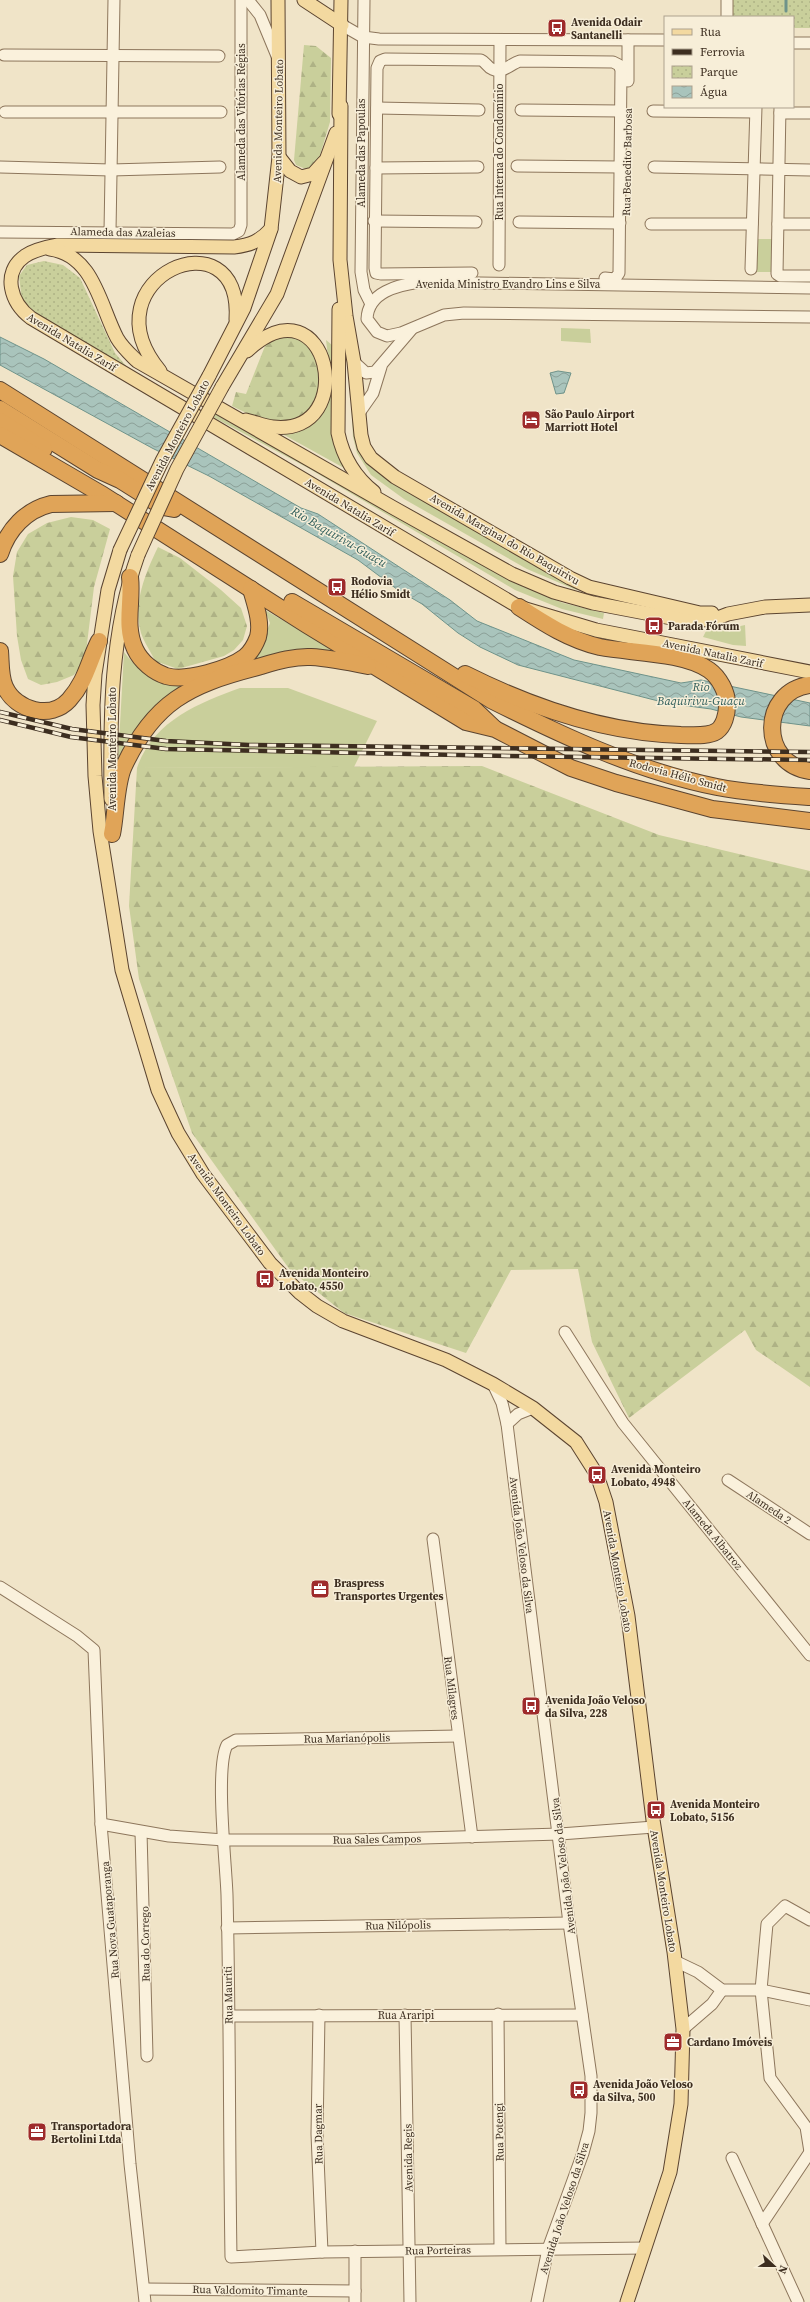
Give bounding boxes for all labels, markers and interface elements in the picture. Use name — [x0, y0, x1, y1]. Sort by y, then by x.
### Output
place label: Avenida Odair Santanelli — [571, 15, 643, 43]
legend — [664, 16, 794, 108]
bus stop icon: Avenida Odair Santanelli — [546, 17, 568, 39]
text: Rua — [700, 24, 722, 40]
street label: Alameda das Vitórias Régias — [234, 43, 249, 181]
text: Ferrovia — [700, 44, 746, 60]
street label: Avenida Monteiro Lobato — [270, 59, 287, 183]
text: Parque — [700, 64, 738, 80]
street label: Rua Interna do Condomínio — [492, 84, 507, 220]
text: Água — [700, 84, 728, 100]
street label: Alameda das Papoulas — [354, 98, 369, 208]
street label: Rua Benedito Barbosa — [619, 108, 636, 216]
street label: Alameda das Azaleias — [70, 224, 176, 241]
street label: Avenida Ministro Evandro Lins e Silva — [416, 277, 601, 292]
street label: Avenida Natalia Zarif — [24, 310, 121, 376]
street label: Avenida Monteiro Lobato — [142, 377, 213, 493]
place label: São Paulo Airport Marriott Hotel — [545, 407, 636, 435]
hotel icon: São Paulo Airport Marriott Hotel — [520, 409, 542, 431]
street label: Avenida Natalia Zarif — [302, 475, 399, 541]
street label: Avenida Marginal do Rio Baquirivu — [427, 490, 583, 589]
water label: Rio Baquirivu-Guaçu — [287, 503, 390, 571]
place label: Rodovia Hélio Smidt — [351, 574, 411, 602]
bus stop icon: Rodovia Hélio Smidt — [326, 576, 348, 598]
bus stop icon: Parada Fórum — [643, 615, 665, 637]
place label: Parada Fórum — [668, 619, 739, 634]
street label: Avenida Natalia Zarif — [661, 635, 766, 672]
water label: Rio Baquirivu-Guaçu — [656, 679, 745, 709]
street label: Avenida Monteiro Lobato — [105, 687, 120, 811]
street label: Rodovia Hélio Smidt — [628, 755, 729, 796]
street label: Avenida Monteiro Lobato — [184, 1150, 269, 1259]
place label: Avenida Monteiro Lobato, 4550 — [279, 1266, 369, 1294]
bus stop icon: Avenida Monteiro Lobato, 4550 — [254, 1268, 276, 1290]
place label: Avenida Monteiro Lobato, 4948 — [611, 1462, 701, 1490]
bus stop icon: Avenida Monteiro Lobato, 4948 — [586, 1464, 608, 1486]
street label: Avenida João Veloso da Silva — [506, 1476, 537, 1615]
street label: Alameda 2 — [743, 1487, 795, 1528]
street label: Alameda Albatroz — [679, 1496, 746, 1573]
street label: Avenida Monteiro Lobato — [599, 1509, 636, 1633]
place label: Braspress Transportes Urgentes — [334, 1576, 444, 1604]
office icon: Braspress Transportes Urgentes — [309, 1578, 331, 1600]
street label: Rua Milagres — [440, 1655, 463, 1721]
place label: Avenida João Veloso da Silva, 228 — [545, 1693, 645, 1721]
bus stop icon: Avenida João Veloso da Silva, 228 — [520, 1695, 542, 1717]
street label: Rua Marianópolis — [304, 1730, 391, 1747]
street label: Avenida João Veloso da Silva — [548, 1796, 579, 1935]
place label: Avenida Monteiro Lobato, 5156 — [670, 1797, 760, 1825]
bus stop icon: Avenida Monteiro Lobato, 5156 — [645, 1799, 667, 1821]
street label: Avenida Monteiro Lobato — [646, 1829, 681, 1953]
street label: Rua Sales Campos — [333, 1831, 422, 1848]
street label: Rua Nova Guataporanga — [98, 1860, 123, 1979]
street label: Rua do Corrego — [137, 1906, 154, 1982]
street label: Rua Nilópolis — [365, 1917, 431, 1934]
street label: Rua Mauriti — [220, 1966, 237, 2024]
street label: Rua Araripi — [378, 2008, 434, 2023]
office icon: Cardano Imóveis — [662, 2031, 684, 2053]
place label: Cardano Imóveis — [687, 2035, 772, 2050]
place label: Avenida João Veloso da Silva, 500 — [593, 2077, 693, 2105]
bus stop icon: Avenida João Veloso da Silva, 500 — [568, 2079, 590, 2101]
street label: Rua Dagmar — [310, 2103, 327, 2164]
street label: Rua Potengi — [491, 2103, 508, 2161]
place label: Transportadora Bertolini Ltda — [51, 2119, 131, 2147]
office icon: Transportadora Bertolini Ltda — [26, 2121, 48, 2143]
street label: Avenida Regis — [400, 2124, 417, 2192]
street label: Avenida João Veloso da Silva — [536, 2140, 593, 2276]
street label: Rua Porteiras — [405, 2242, 471, 2259]
north arrow — [754, 2246, 794, 2286]
text: N — [774, 2263, 791, 2276]
street label: Rua Valdomito Timante — [192, 2282, 308, 2299]

